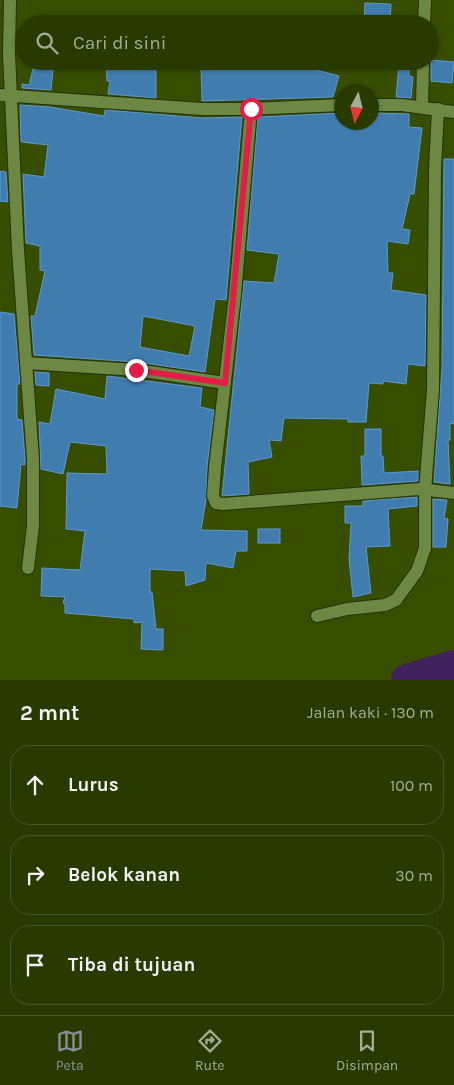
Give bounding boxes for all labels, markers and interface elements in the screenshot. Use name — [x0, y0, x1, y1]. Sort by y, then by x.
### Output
search box — [15, 15, 439, 70]
icon: search — [33, 29, 61, 57]
text: Cari di sini — [73, 32, 166, 54]
north arrow — [334, 85, 379, 130]
route start — [240, 98, 263, 121]
route end — [125, 359, 148, 382]
text: 2 mnt — [20, 701, 79, 725]
text: Jalan kaki · 130 m — [307, 703, 434, 722]
icon: ahead — [21, 771, 49, 799]
text: Lurus — [68, 774, 119, 796]
text: 100 m — [390, 776, 433, 795]
icon: right — [21, 861, 49, 889]
text: Belok kanan — [68, 864, 180, 886]
text: 30 m — [395, 866, 433, 885]
icon: arrive — [21, 951, 49, 979]
text: Tiba di tujuan — [68, 954, 195, 976]
tab: Peta — [56, 1027, 84, 1074]
tab: Rute — [195, 1027, 225, 1074]
tab: Disimpan — [336, 1027, 398, 1074]

